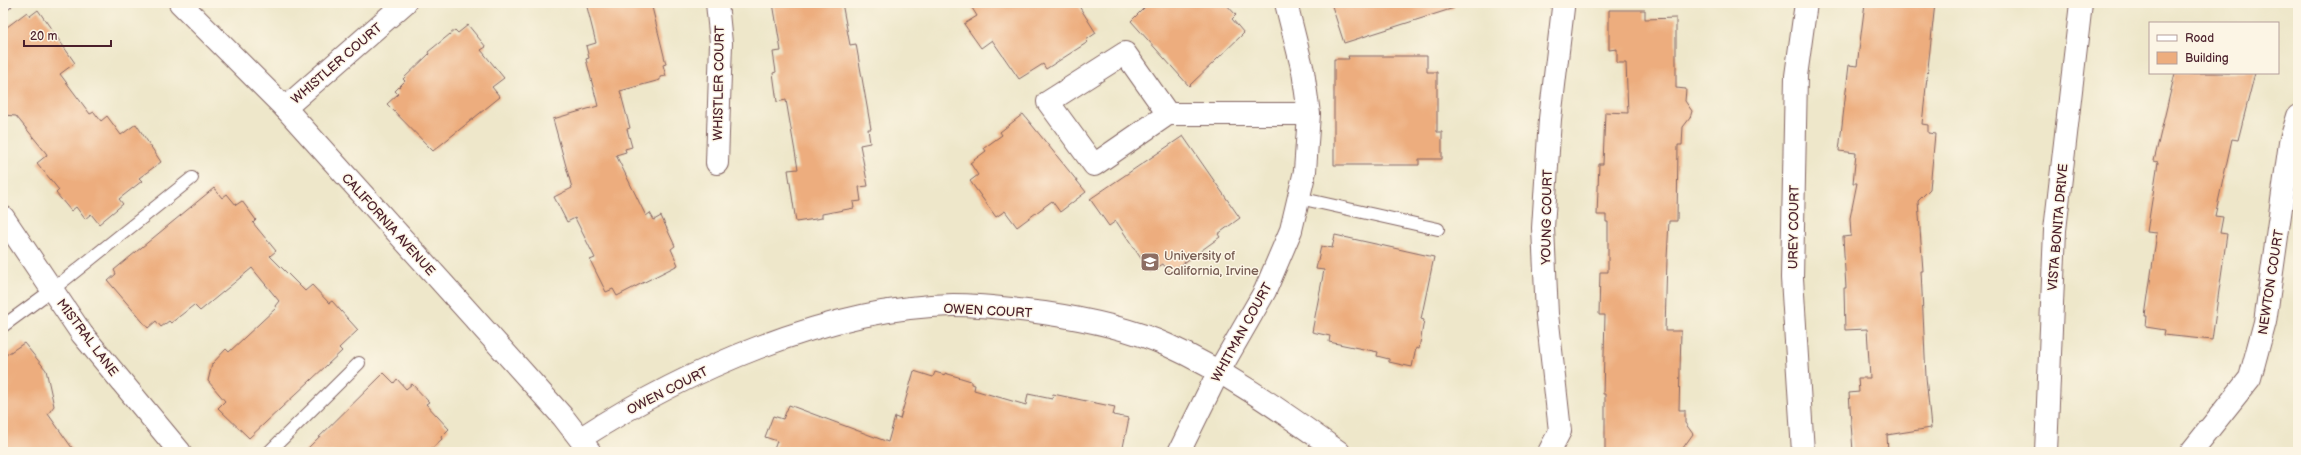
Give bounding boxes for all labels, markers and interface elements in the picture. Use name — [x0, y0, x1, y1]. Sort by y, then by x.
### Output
street label: WHISTLER COURT — [288, 20, 386, 108]
scale bar — [24, 22, 111, 48]
legend — [2149, 22, 2279, 74]
street label: WHISTLER COURT — [710, 25, 728, 141]
text: 20 m — [30, 29, 57, 44]
text: Road — [2185, 31, 2214, 46]
text: Building — [2185, 51, 2229, 66]
street label: VISTA BONITA DRIVE — [2044, 162, 2072, 291]
street label: YOUNG COURT — [1538, 169, 1556, 266]
street label: CALIFORNIA AVENUE — [338, 170, 439, 279]
street label: UREY COURT — [1785, 185, 1803, 269]
street label: NEWTON COURT — [2255, 228, 2287, 336]
place label: University of California, Irvine — [1164, 248, 1259, 279]
school or university icon: University of California, Irvine — [1139, 251, 1161, 273]
street label: WHITMAN COURT — [1208, 280, 1276, 385]
street label: MISTRAL LANE — [53, 296, 122, 380]
street label: OWEN COURT — [943, 301, 1033, 321]
street label: OWEN COURT — [624, 363, 711, 418]

